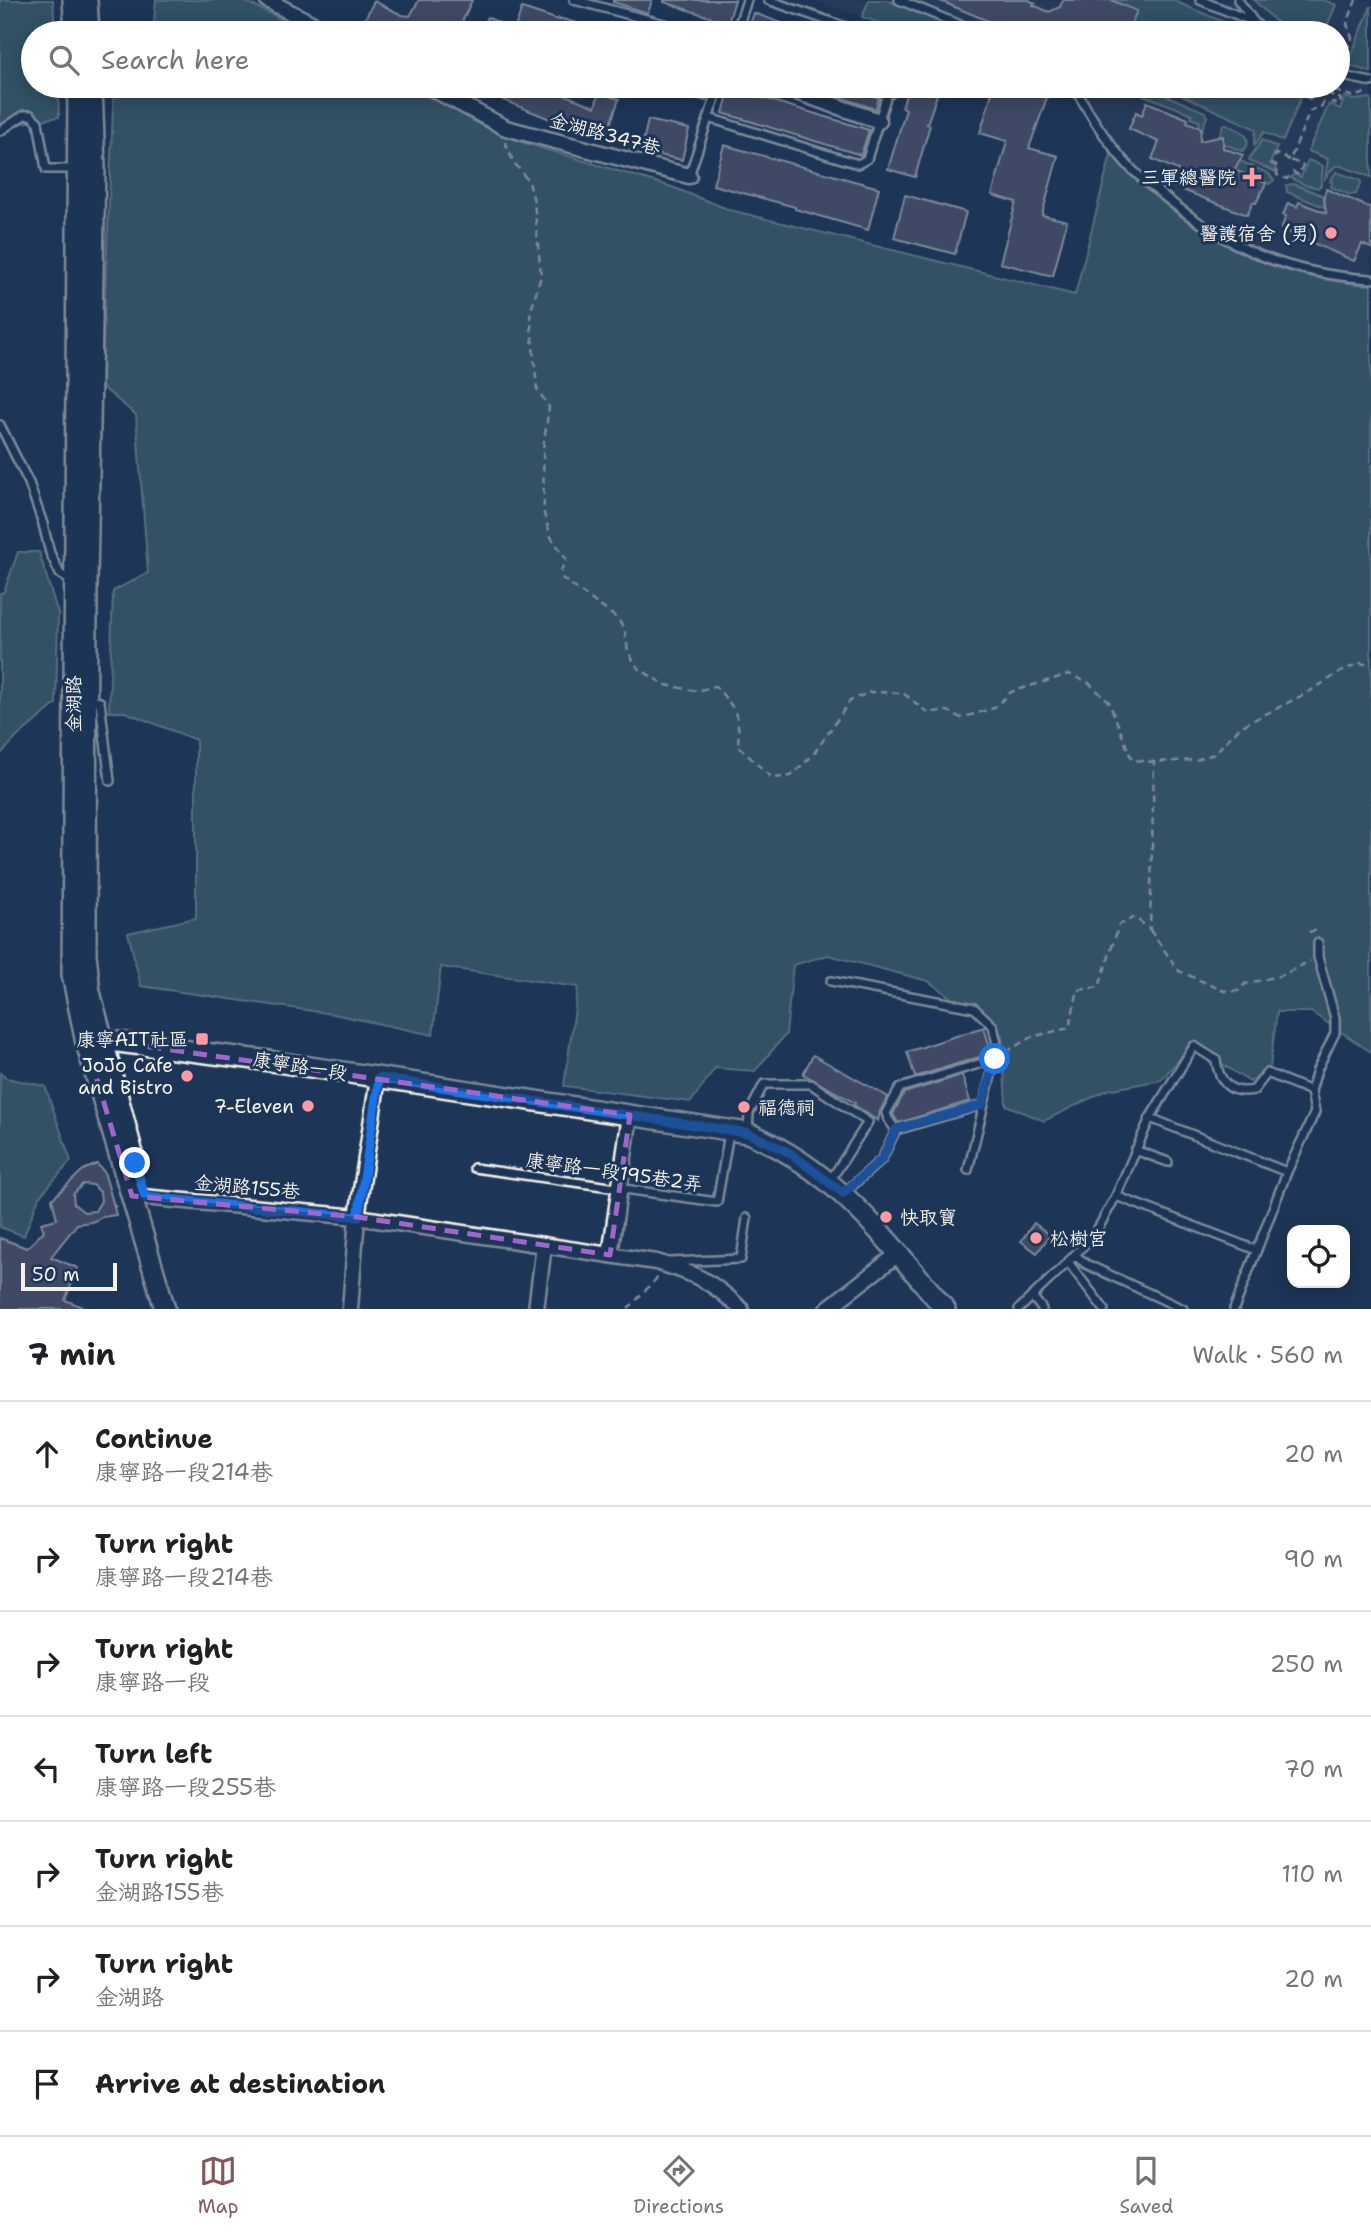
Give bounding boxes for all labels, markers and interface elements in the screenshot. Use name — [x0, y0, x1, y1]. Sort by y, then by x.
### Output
search box — [21, 21, 1350, 98]
icon: search — [45, 41, 83, 79]
text: Search here — [101, 42, 250, 77]
street label: 金湖路347巷 — [547, 107, 663, 161]
place label: 三軍總醫院 — [1141, 165, 1236, 190]
marker: 三軍總醫院 — [1242, 167, 1262, 187]
place label: 醫護宿舍 (男) — [1199, 221, 1317, 246]
marker: 醫護宿舍 (男) — [1323, 225, 1339, 241]
street label: 金湖路 — [61, 675, 86, 733]
place label: 康寧AIT社區 — [77, 1027, 188, 1052]
marker: 康寧AIT社區 — [194, 1031, 210, 1047]
route start — [979, 1043, 1010, 1074]
street label: 康寧路一段 — [251, 1046, 349, 1086]
place label: JoJo Cafe and Bistro — [78, 1053, 173, 1100]
marker: JoJo Cafe and Bistro — [179, 1068, 195, 1084]
place label: 7-Eleven — [214, 1094, 294, 1119]
place label: 福德祠 — [758, 1095, 815, 1120]
marker: 7-Eleven — [300, 1098, 316, 1114]
marker: 福德祠 — [736, 1099, 752, 1115]
route end — [119, 1147, 150, 1178]
street label: 康寧路一段195巷2弄 — [524, 1147, 704, 1197]
street label: 金湖路155巷 — [193, 1170, 301, 1204]
place label: 快取寶 — [900, 1205, 957, 1230]
marker: 快取寶 — [878, 1209, 894, 1225]
map controls — [1287, 1225, 1350, 1288]
button: locate — [1287, 1225, 1350, 1288]
place label: 松樹宮 — [1050, 1226, 1107, 1251]
marker: 松樹宮 — [1028, 1230, 1044, 1246]
scale bar — [21, 1260, 117, 1292]
text: 50 m — [32, 1262, 80, 1287]
text: 7 min — [28, 1334, 115, 1375]
text: Walk · 560 m — [1192, 1340, 1343, 1370]
text: Continue — [95, 1421, 213, 1456]
icon: ahead — [28, 1435, 66, 1473]
text: 20 m — [1284, 1439, 1343, 1469]
text: 康寧路一段214巷 — [95, 1457, 273, 1487]
text: Turn right — [95, 1526, 233, 1561]
icon: right — [28, 1540, 66, 1578]
text: 90 m — [1283, 1544, 1343, 1574]
text: 康寧路一段214巷 — [95, 1562, 273, 1592]
text: Turn right — [95, 1631, 233, 1666]
icon: right — [28, 1645, 66, 1683]
text: 250 m — [1270, 1649, 1343, 1679]
text: 康寧路一段 — [95, 1667, 210, 1697]
text: Turn left — [95, 1736, 212, 1771]
icon: left — [28, 1750, 66, 1788]
text: 70 m — [1284, 1754, 1343, 1784]
text: 康寧路一段255巷 — [95, 1772, 276, 1802]
text: Turn right — [95, 1841, 233, 1876]
icon: right — [28, 1855, 66, 1893]
text: 110 m — [1281, 1859, 1343, 1889]
text: 金湖路155巷 — [95, 1877, 224, 1907]
text: Turn right — [95, 1946, 233, 1981]
icon: right — [28, 1960, 66, 1998]
text: 20 m — [1284, 1964, 1343, 1994]
text: 金湖路 — [95, 1982, 164, 2012]
icon: arrive — [28, 2065, 66, 2103]
text: Arrive at destination — [95, 2066, 385, 2101]
tab: Map — [198, 2152, 238, 2219]
tab: Directions — [634, 2152, 724, 2219]
tab: Saved — [1119, 2152, 1173, 2219]

